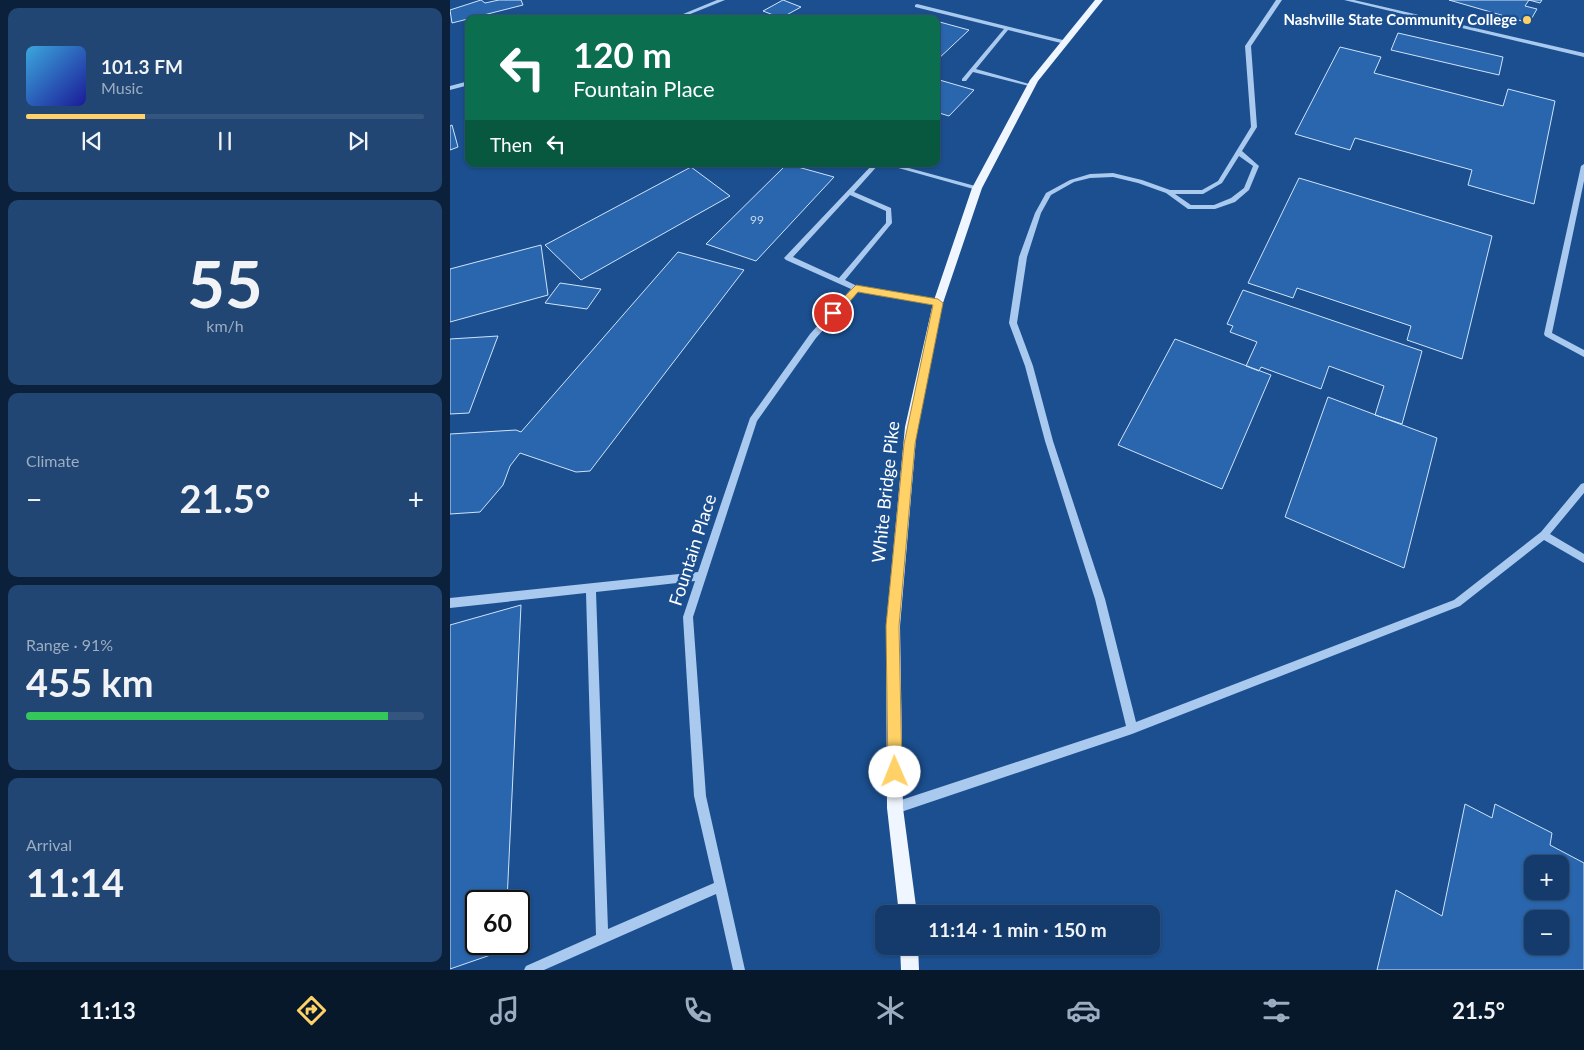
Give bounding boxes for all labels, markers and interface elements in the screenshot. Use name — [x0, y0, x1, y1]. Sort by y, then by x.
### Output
place label: Nashville State Community College — [1284, 10, 1517, 28]
marker: Nashville State Community College — [1521, 14, 1533, 26]
text: 120 m — [573, 33, 672, 75]
icon: left — [490, 35, 555, 100]
text: 101.3 FM — [101, 55, 183, 78]
text: Fountain Place — [573, 75, 715, 102]
text: Music — [101, 78, 143, 97]
icon: previous — [78, 127, 106, 155]
icon: pause — [211, 127, 239, 155]
icon: next — [344, 127, 372, 155]
icon: left — [542, 130, 570, 158]
text: Then — [490, 133, 532, 156]
house number: 99 — [750, 212, 764, 227]
text: 55 — [187, 244, 263, 322]
pin — [812, 292, 854, 334]
icon: arrive — [819, 299, 847, 327]
text: km/h — [206, 316, 244, 335]
street label: White Bridge Pike — [867, 420, 903, 564]
text: Climate — [26, 451, 79, 470]
text: 21.5° — [180, 475, 270, 521]
text: − — [26, 482, 42, 516]
text: + — [408, 482, 424, 516]
street label: Fountain Place — [664, 491, 720, 608]
text: Range · 91% — [26, 635, 113, 654]
text: 455 km — [26, 659, 154, 705]
position arrow — [868, 745, 920, 797]
text: Arrival — [26, 835, 72, 854]
map controls — [1524, 855, 1569, 955]
button: + — [1524, 855, 1569, 900]
text: 11:14 — [26, 859, 124, 905]
speed limit sign: 60 — [465, 890, 530, 955]
button: − — [1524, 910, 1569, 955]
text: 11:14 · 1 min · 150 m — [928, 918, 1107, 941]
icon: directions — [294, 993, 329, 1028]
icon: music — [487, 993, 522, 1028]
icon: phone — [680, 993, 715, 1028]
icon: climate — [873, 993, 908, 1028]
icon: car — [1066, 993, 1101, 1028]
icon: filters — [1259, 993, 1294, 1028]
text: 11:13 — [79, 997, 136, 1024]
text: 21.5° — [1452, 997, 1505, 1024]

